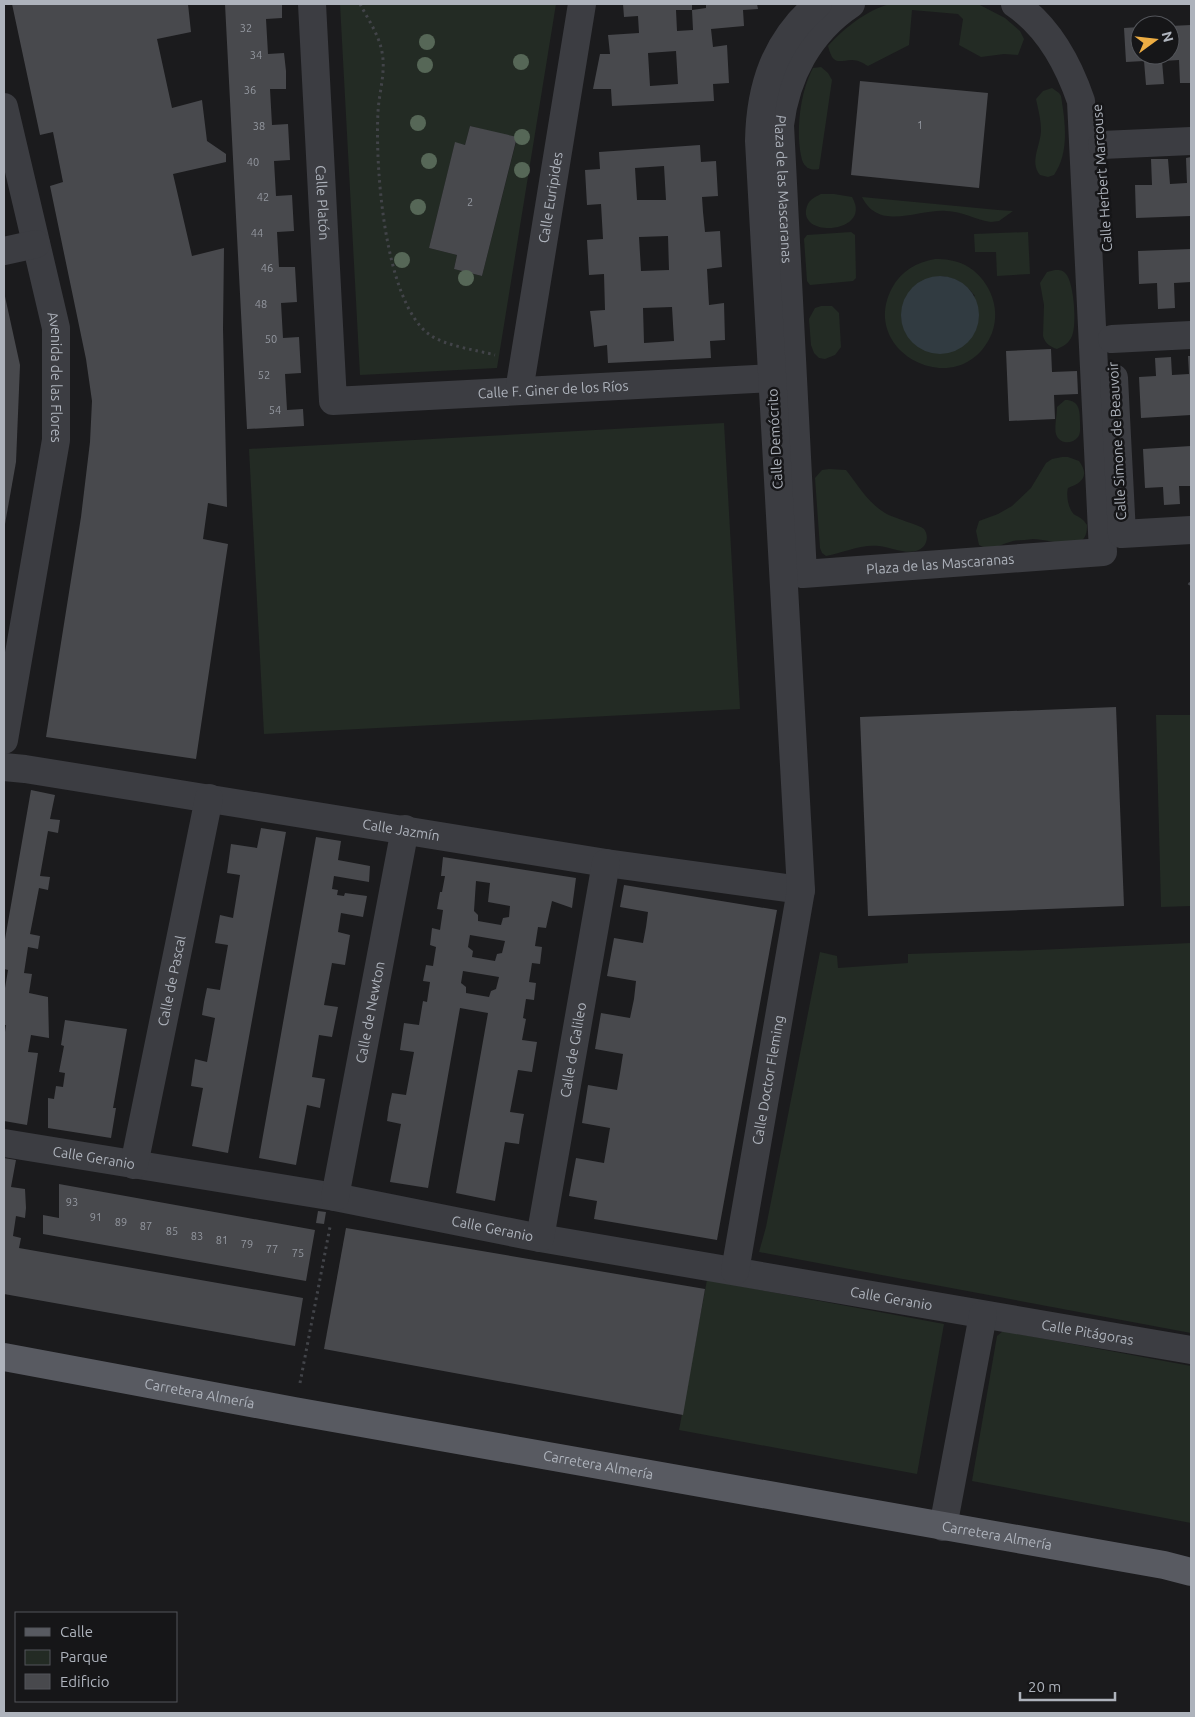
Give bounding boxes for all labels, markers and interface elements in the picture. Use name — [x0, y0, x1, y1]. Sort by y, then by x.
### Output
north arrow — [1130, 15, 1180, 65]
house number: 32 — [240, 22, 252, 34]
text: N — [1158, 30, 1177, 44]
house number: 34 — [250, 49, 262, 61]
house number: 36 — [244, 84, 256, 96]
street label: Calle Herbert Marcouse — [1089, 104, 1115, 252]
street label: Plaza de las Mascaranas — [772, 114, 795, 264]
house number: 1 — [917, 119, 923, 131]
house number: 38 — [253, 120, 265, 132]
street label: Calle Euripides — [535, 151, 566, 244]
house number: 40 — [247, 156, 259, 168]
street label: Calle Platón — [313, 165, 332, 241]
house number: 42 — [257, 191, 269, 203]
house number: 2 — [467, 196, 473, 208]
house number: 44 — [251, 227, 263, 239]
house number: 46 — [261, 262, 273, 274]
house number: 48 — [255, 298, 267, 310]
street label: Avenida de las Flores — [44, 310, 64, 443]
house number: 50 — [265, 333, 277, 345]
street label: Calle Simone de Beauvoir — [1105, 361, 1129, 521]
house number: 52 — [258, 369, 270, 381]
street label: Calle F. Giner de los Ríos — [477, 378, 629, 401]
street label: Calle Demócrito — [764, 388, 786, 490]
house number: 54 — [269, 404, 281, 416]
street label: Plaza de las Mascaranas — [866, 551, 1015, 577]
street label: Calle Jazmín — [361, 816, 441, 844]
street label: Calle de Pascal — [155, 934, 189, 1028]
street label: Calle de Newton — [353, 960, 388, 1065]
street label: Calle de Galileo — [557, 1001, 589, 1099]
street label: Calle Doctor Fleming — [749, 1014, 787, 1146]
street label: Calle Geranio — [51, 1143, 136, 1172]
house number: 93 — [66, 1196, 78, 1208]
house number: 91 — [90, 1211, 102, 1223]
street label: Calle Geranio — [450, 1212, 535, 1245]
house number: 89 — [115, 1216, 127, 1228]
house number: 87 — [140, 1220, 152, 1232]
house number: 85 — [166, 1225, 178, 1237]
house number: 83 — [191, 1230, 203, 1242]
house number: 81 — [216, 1234, 228, 1246]
house number: 79 — [241, 1238, 253, 1250]
house number: 77 — [266, 1243, 278, 1255]
house number: 75 — [292, 1247, 304, 1259]
street label: Calle Geranio — [849, 1284, 934, 1313]
street label: Calle Pitágoras — [1040, 1316, 1135, 1348]
street label: Carretera Almería — [143, 1375, 256, 1412]
street label: Carretera Almería — [542, 1447, 655, 1482]
street label: Carretera Almería — [941, 1518, 1053, 1553]
legend — [15, 1612, 178, 1702]
text: Calle — [60, 1623, 93, 1640]
text: Parque — [60, 1648, 108, 1665]
scale bar — [1020, 1670, 1115, 1702]
text: Edificio — [60, 1673, 109, 1690]
text: 20 m — [1028, 1678, 1061, 1695]

